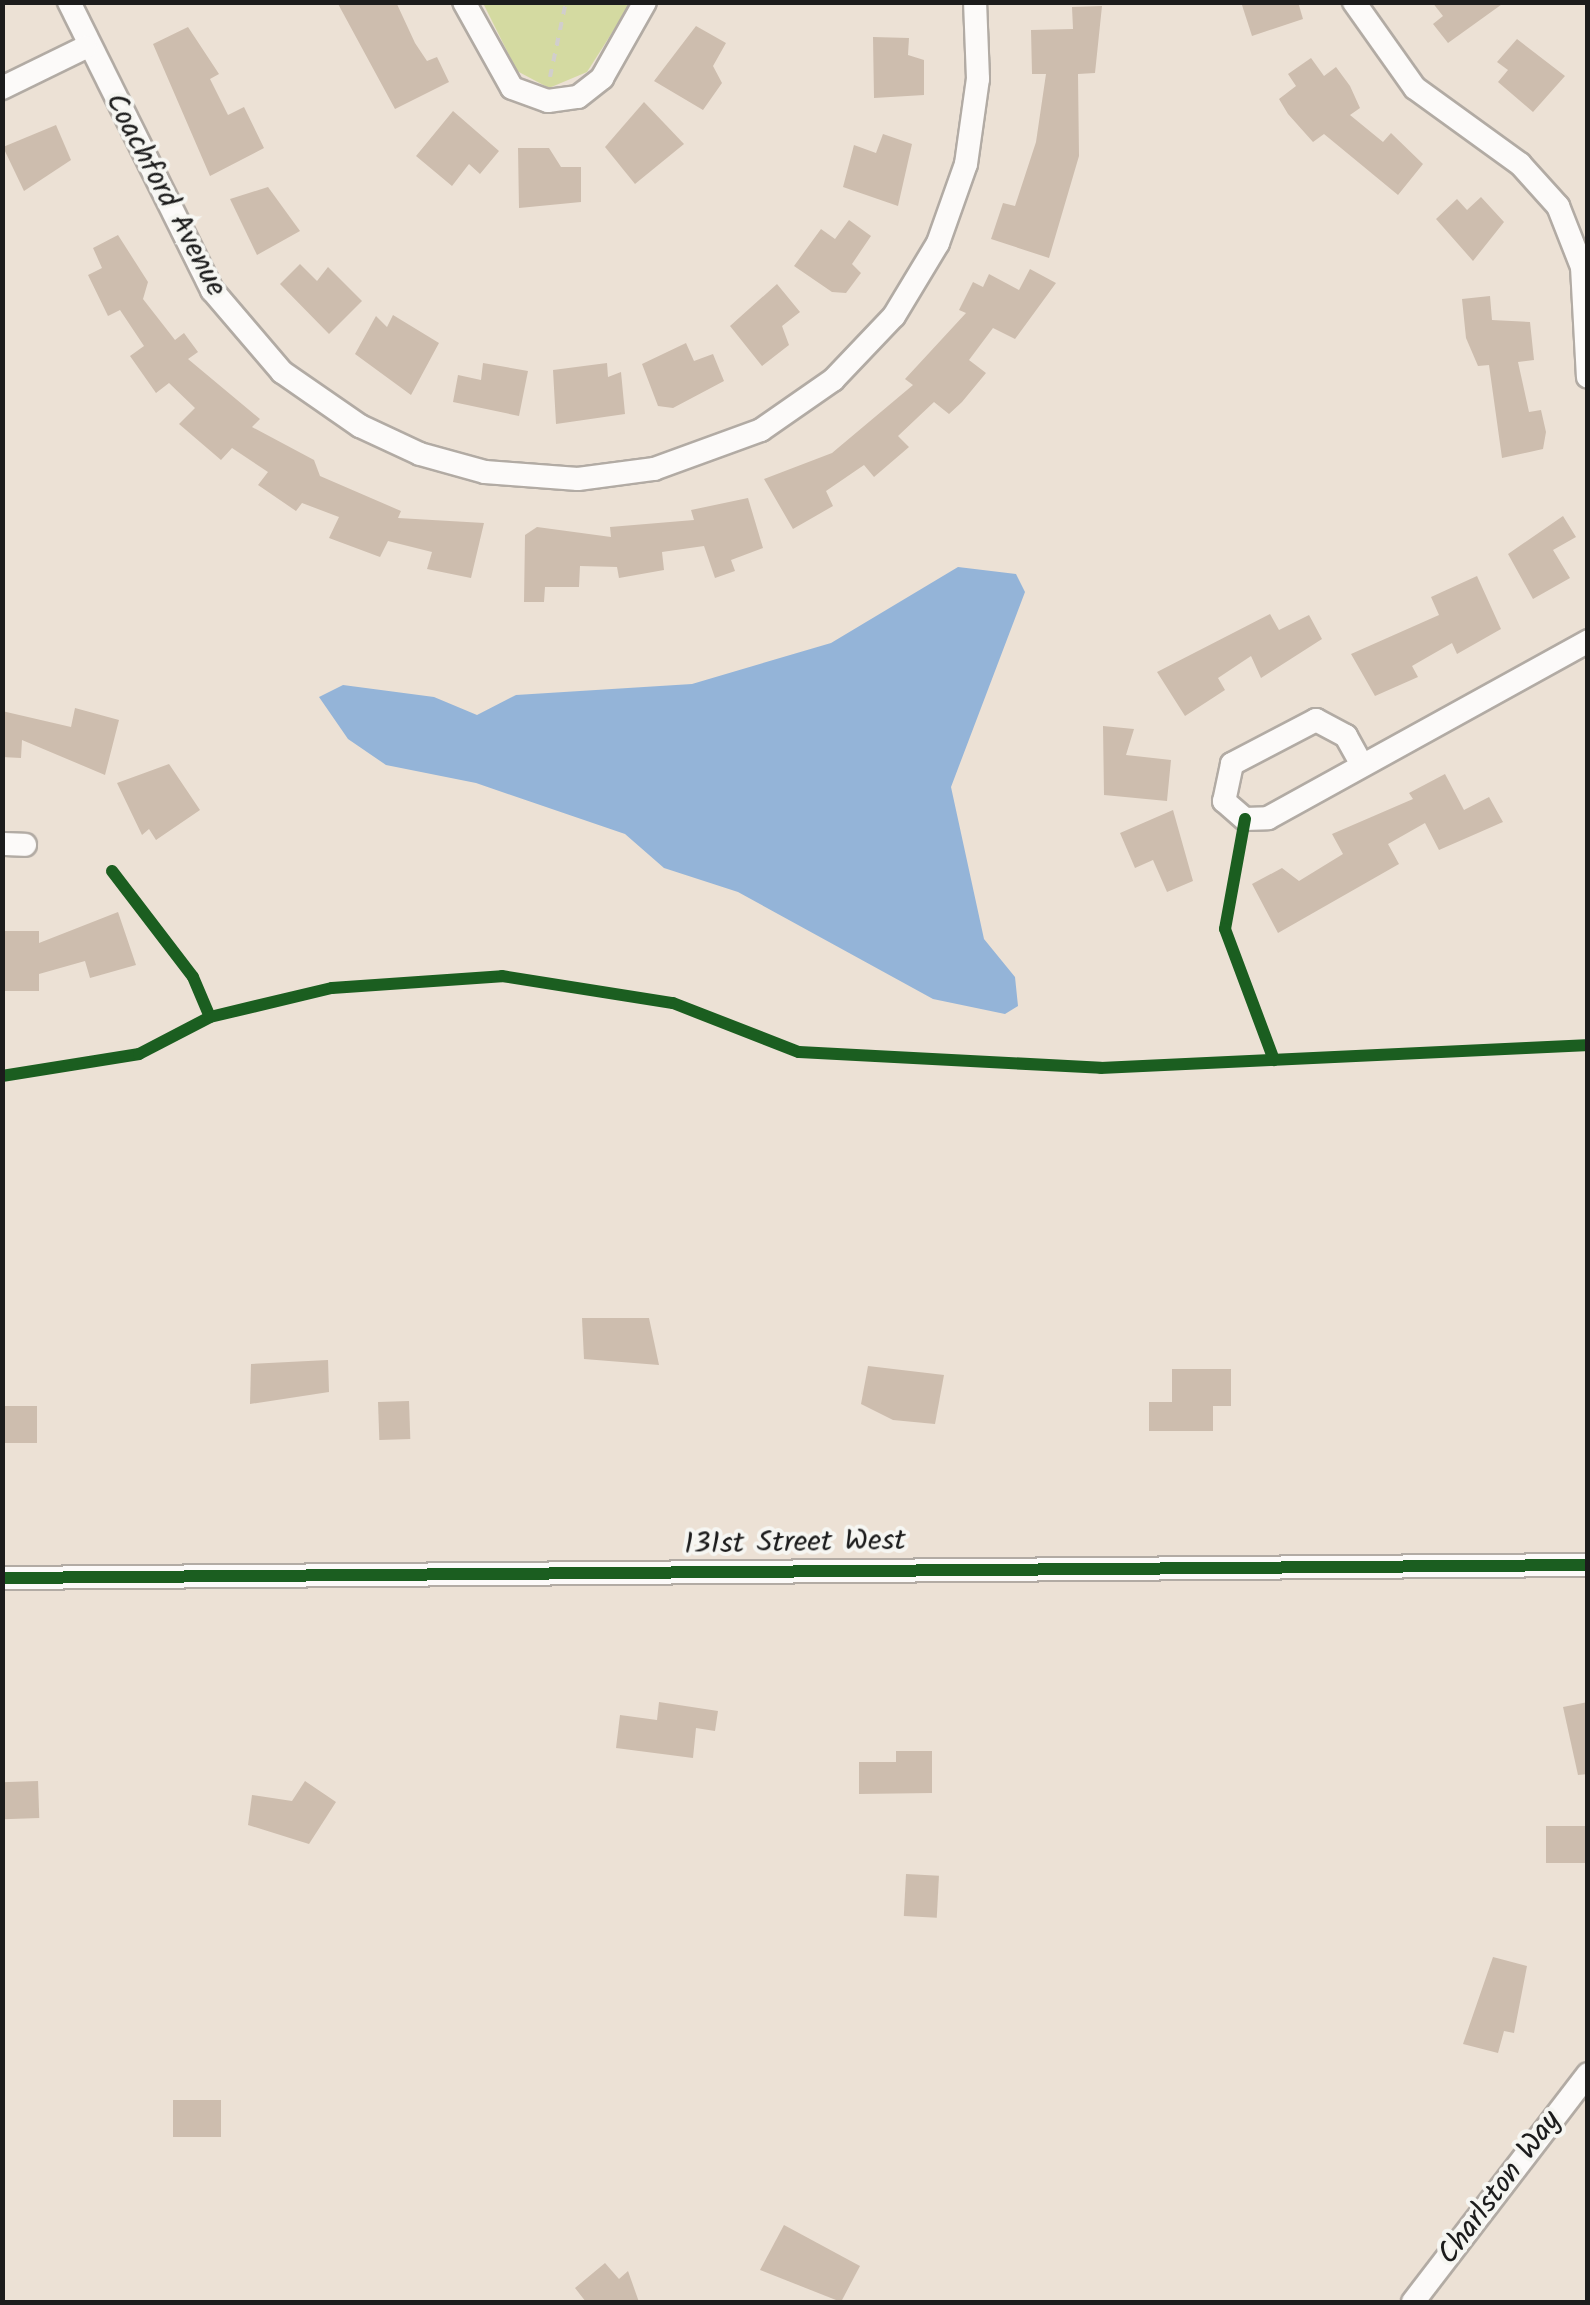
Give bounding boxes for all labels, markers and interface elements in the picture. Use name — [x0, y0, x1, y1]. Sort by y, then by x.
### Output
street label: Coachford Avenue — [96, 87, 234, 303]
street label: 131st Street West — [684, 1523, 906, 1563]
street label: Charlston Way — [1431, 2104, 1569, 2272]

